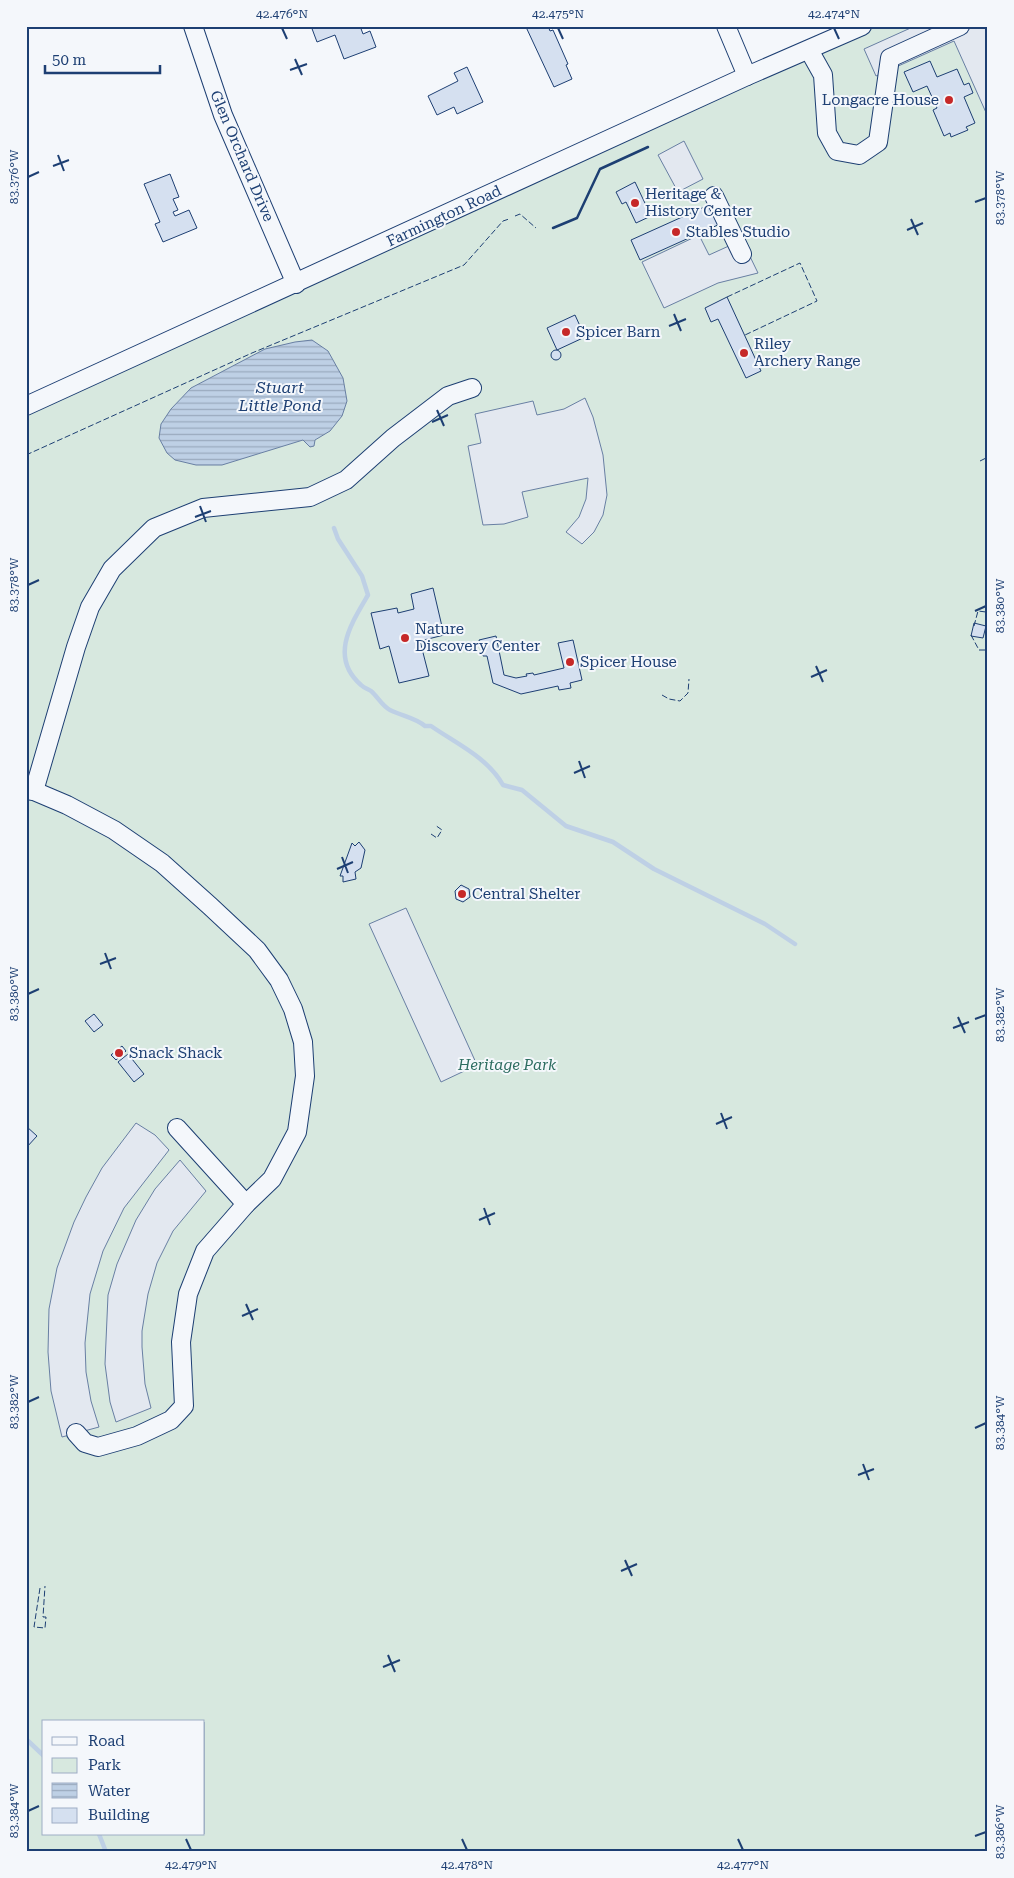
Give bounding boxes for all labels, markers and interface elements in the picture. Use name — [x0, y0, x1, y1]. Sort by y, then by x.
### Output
text: 42.476°N — [256, 7, 308, 21]
text: 42.475°N — [532, 7, 584, 21]
text: 42.474°N — [808, 7, 860, 21]
scale bar — [45, 42, 160, 74]
text: 50 m — [52, 51, 87, 69]
street label: Glen Orchard Drive — [206, 88, 278, 224]
place label: Longacre House — [822, 91, 939, 109]
marker: Longacre House — [943, 94, 955, 106]
text: 83.376°W — [7, 149, 21, 204]
text: 83.378°W — [993, 170, 1007, 225]
street label: Farmington Road — [384, 181, 505, 250]
place label: Heritage & History Center — [645, 185, 752, 220]
marker: Heritage & History Center — [629, 197, 641, 209]
place label: Stables Studio — [686, 223, 790, 241]
marker: Stables Studio — [670, 226, 682, 238]
place label: Spicer Barn — [576, 323, 661, 341]
marker: Spicer Barn — [560, 326, 572, 338]
place label: Riley Archery Range — [754, 335, 860, 370]
marker: Riley Archery Range — [738, 347, 750, 359]
water label: Stuart Little Pond — [237, 378, 322, 415]
text: 83.378°W — [7, 557, 21, 612]
text: 83.380°W — [993, 578, 1007, 633]
place label: Nature Discovery Center — [415, 620, 540, 655]
marker: Nature Discovery Center — [399, 632, 411, 644]
place label: Spicer House — [580, 653, 677, 671]
marker: Spicer House — [564, 656, 576, 668]
place label: Central Shelter — [472, 885, 581, 903]
marker: Central Shelter — [456, 888, 468, 900]
text: 83.380°W — [7, 966, 21, 1021]
text: 83.382°W — [993, 987, 1007, 1042]
place label: Snack Shack — [129, 1044, 223, 1062]
marker: Snack Shack — [113, 1047, 125, 1059]
park label: Heritage Park — [457, 1056, 557, 1074]
text: 83.382°W — [7, 1374, 21, 1429]
text: 83.384°W — [993, 1395, 1007, 1450]
legend — [42, 1720, 205, 1836]
text: Road — [88, 1732, 125, 1750]
text: Park — [88, 1756, 122, 1774]
text: Water — [88, 1782, 130, 1800]
text: 83.384°W — [7, 1783, 21, 1838]
text: 83.386°W — [993, 1804, 1007, 1859]
text: Building — [88, 1806, 150, 1824]
text: 42.479°N — [165, 1858, 217, 1872]
text: 42.478°N — [441, 1858, 493, 1872]
text: 42.477°N — [717, 1858, 769, 1872]

